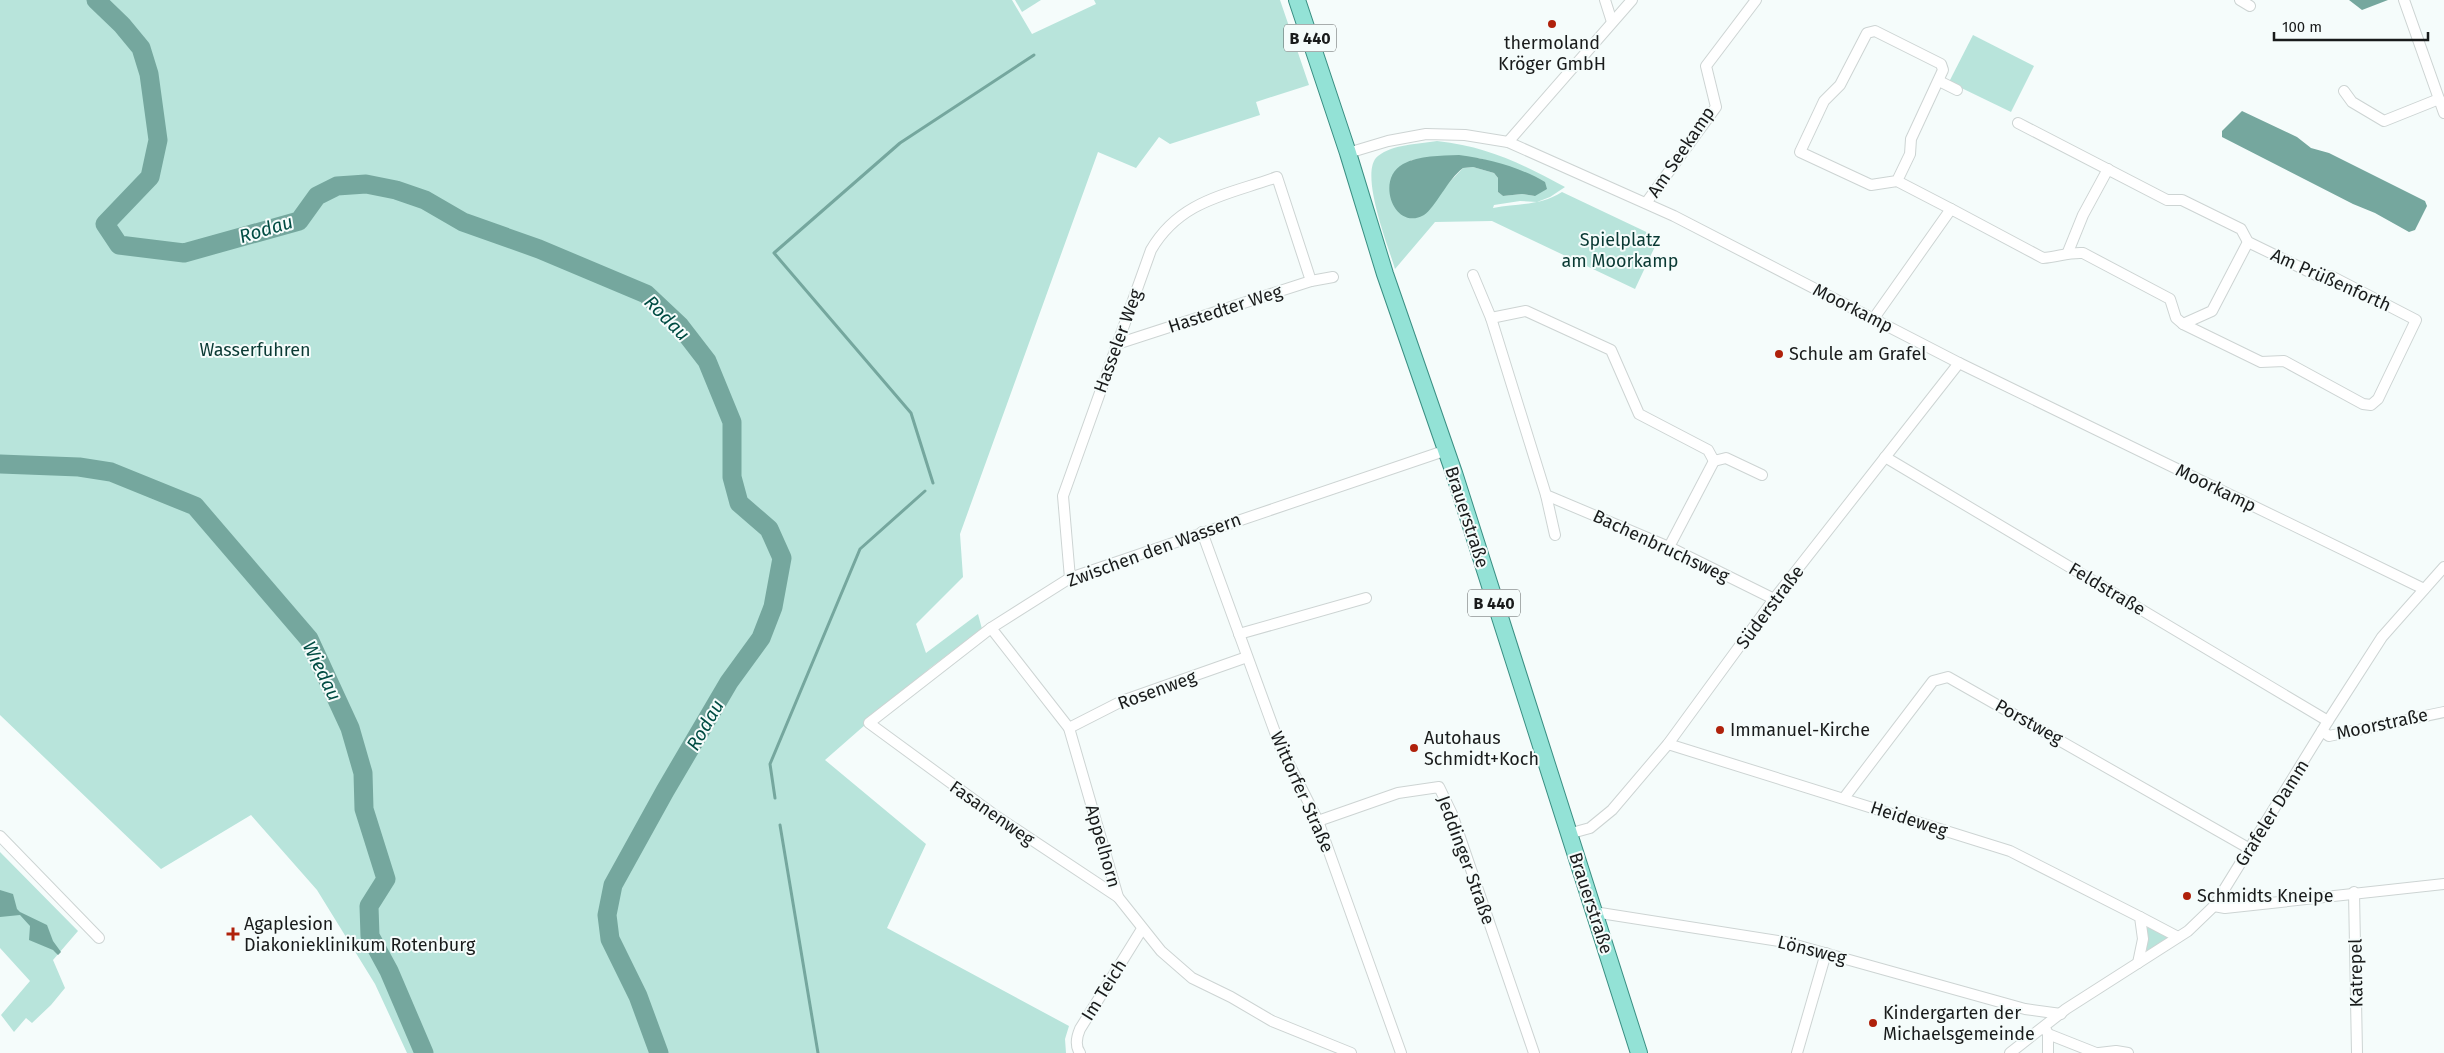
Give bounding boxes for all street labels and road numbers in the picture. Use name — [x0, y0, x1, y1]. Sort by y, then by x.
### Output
road number: B 440 — [1284, 24, 1336, 52]
street label: Am Seekamp — [1643, 102, 1719, 202]
street label: Am Prüßenforth — [2267, 244, 2395, 316]
street label: Moorkamp — [1809, 278, 1897, 338]
street label: Hastedter Weg — [1165, 280, 1285, 338]
street label: Hasseler Weg — [1089, 285, 1147, 396]
street label: Moorkamp — [2172, 459, 2260, 517]
street label: Brauerstraße — [1440, 463, 1494, 571]
street label: Bachenbruchsweg — [1589, 505, 1733, 587]
street label: Zwischen den Wassern — [1064, 508, 1244, 592]
street label: Feldstraße — [2065, 558, 2149, 620]
street label: Süderstraße — [1731, 561, 1809, 653]
road number: B 440 — [1468, 590, 1520, 616]
street label: Rosenweg — [1115, 665, 1200, 714]
street label: Porstweg — [1991, 694, 2067, 750]
street label: Moorstraße — [2334, 704, 2430, 744]
street label: Wittorfer Straße — [1265, 728, 1339, 856]
street label: Grafeler Damm — [2230, 755, 2314, 871]
street label: Fasanenweg — [945, 776, 1039, 851]
street label: Jeddinger Straße — [1432, 792, 1500, 928]
street label: Heideweg — [1868, 796, 1951, 842]
street label: Appelhorn — [1081, 802, 1125, 890]
street label: Brauerstraße — [1564, 849, 1618, 957]
street label: Lönsweg — [1775, 931, 1849, 969]
street label: Katrepel — [2344, 938, 2368, 1008]
street label: Im Teich — [1077, 955, 1131, 1025]

